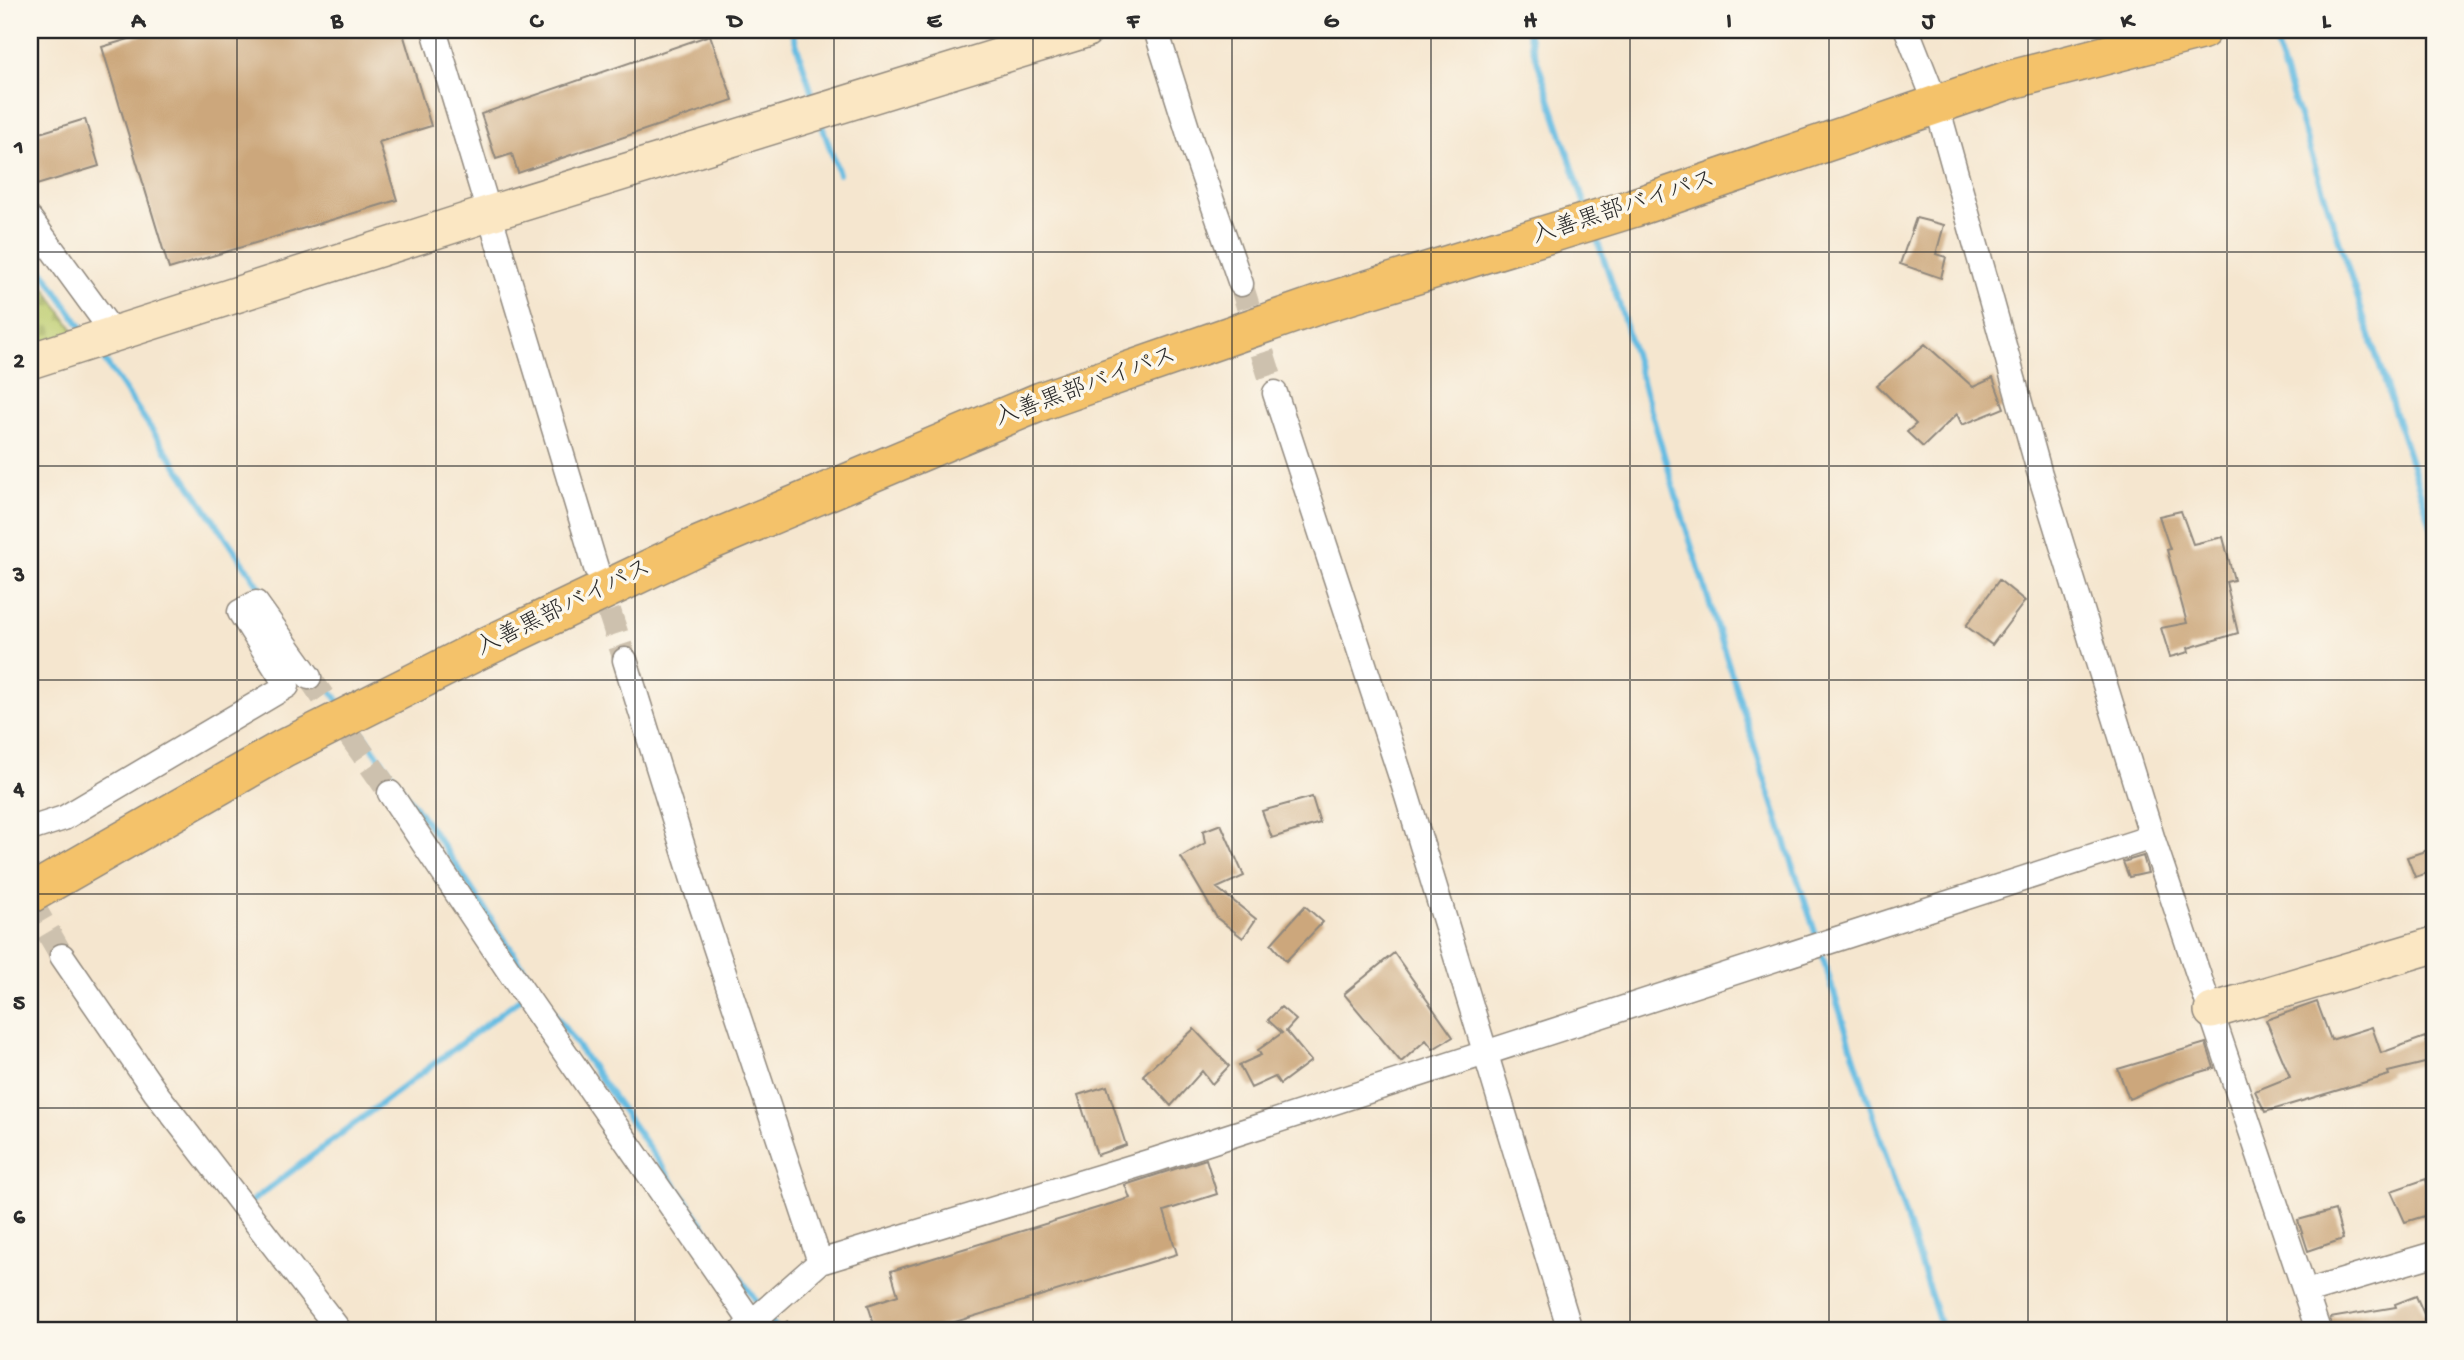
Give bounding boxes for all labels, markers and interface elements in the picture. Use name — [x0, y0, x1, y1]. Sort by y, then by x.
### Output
text: A — [130, 9, 146, 36]
text: B — [330, 9, 344, 36]
text: C — [530, 9, 545, 36]
text: D — [726, 9, 744, 36]
text: E — [927, 9, 943, 36]
text: F — [1126, 9, 1141, 36]
text: G — [1324, 9, 1340, 36]
text: H — [1523, 9, 1537, 36]
text: I — [1726, 9, 1732, 36]
text: J — [1921, 9, 1936, 36]
text: K — [2120, 9, 2137, 36]
text: L — [2322, 9, 2332, 36]
text: 1 — [13, 135, 24, 162]
street label: 入善黒部バイパス — [1528, 165, 1720, 252]
street label: 入善黒部バイパス — [991, 341, 1181, 434]
text: 2 — [13, 349, 25, 376]
street label: 入善黒部バイパス — [471, 553, 656, 664]
text: 3 — [12, 563, 25, 590]
text: 4 — [13, 777, 25, 804]
text: 5 — [13, 991, 25, 1018]
text: 6 — [13, 1205, 26, 1232]

